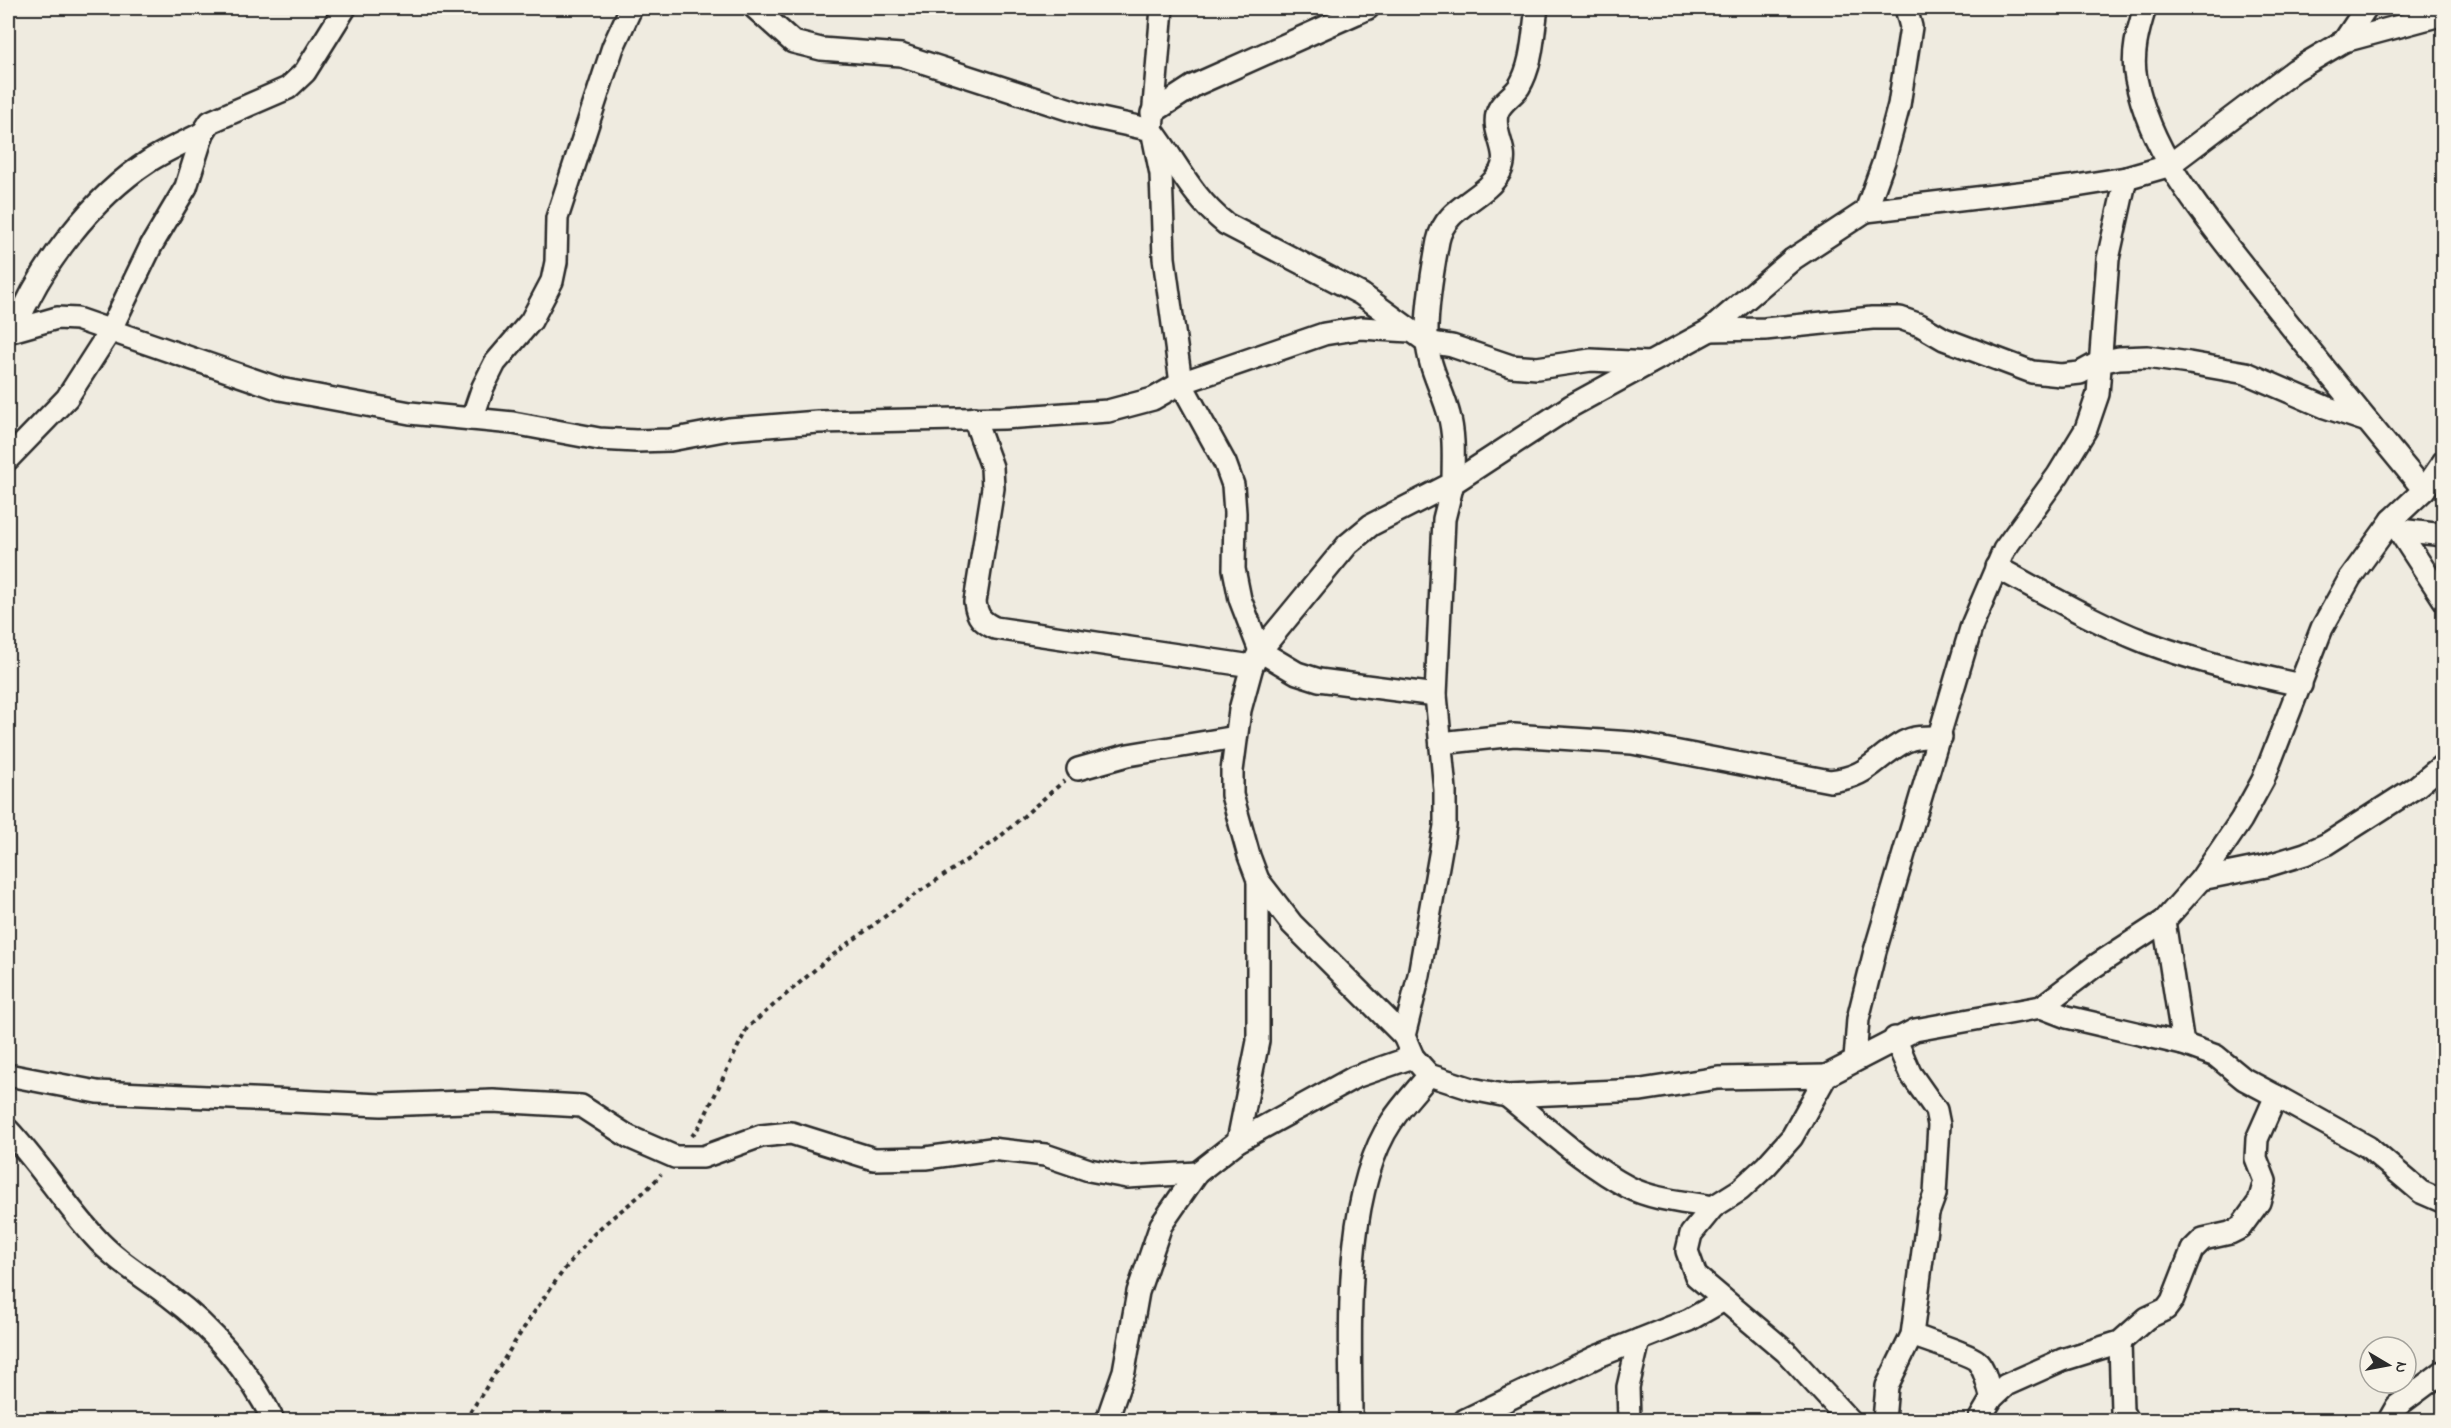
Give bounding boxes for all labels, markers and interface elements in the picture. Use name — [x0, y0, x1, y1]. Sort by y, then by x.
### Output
north arrow — [2358, 1335, 2418, 1395]
text: N — [2388, 1360, 2414, 1375]

